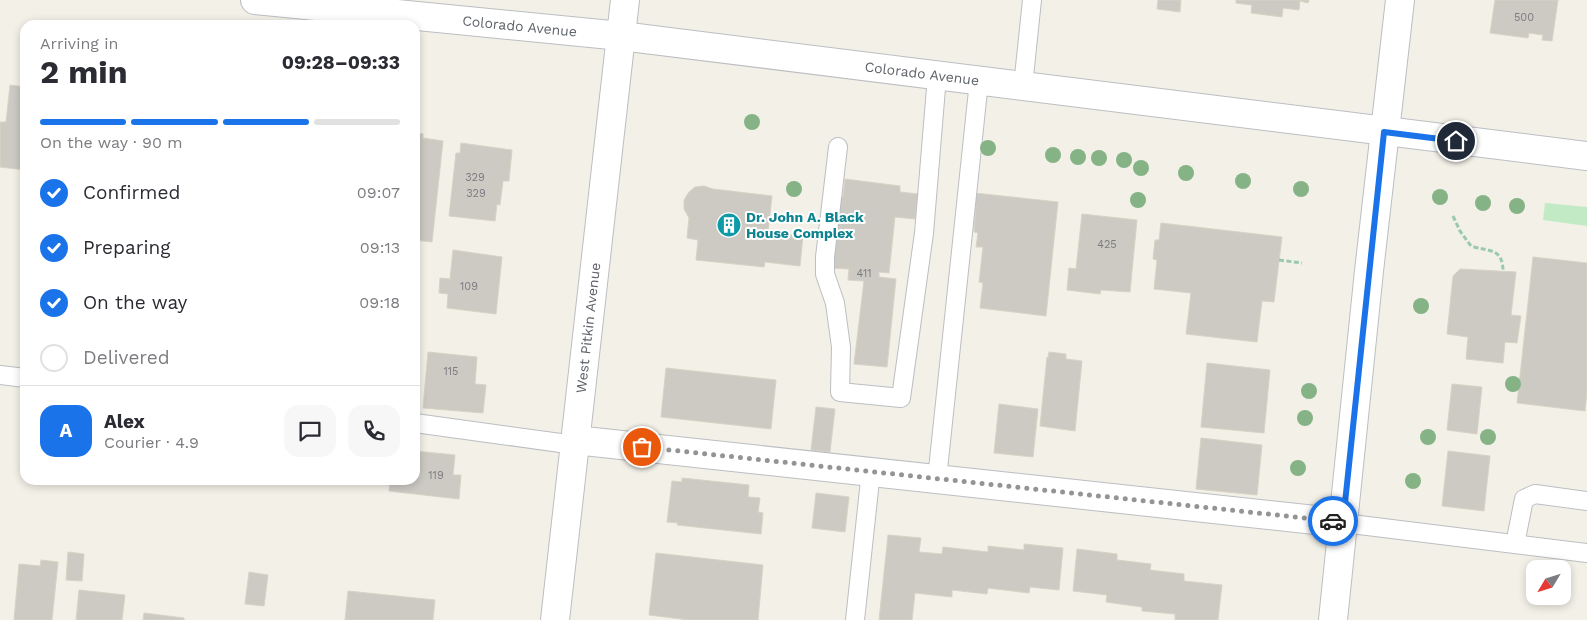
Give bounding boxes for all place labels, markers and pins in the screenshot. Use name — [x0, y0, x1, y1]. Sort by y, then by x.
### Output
pin — [1435, 120, 1477, 162]
place label: Dr. John A. Black House Complex — [746, 209, 864, 241]
building icon: Dr. John A. Black House Complex — [716, 212, 742, 238]
pin — [621, 426, 663, 468]

